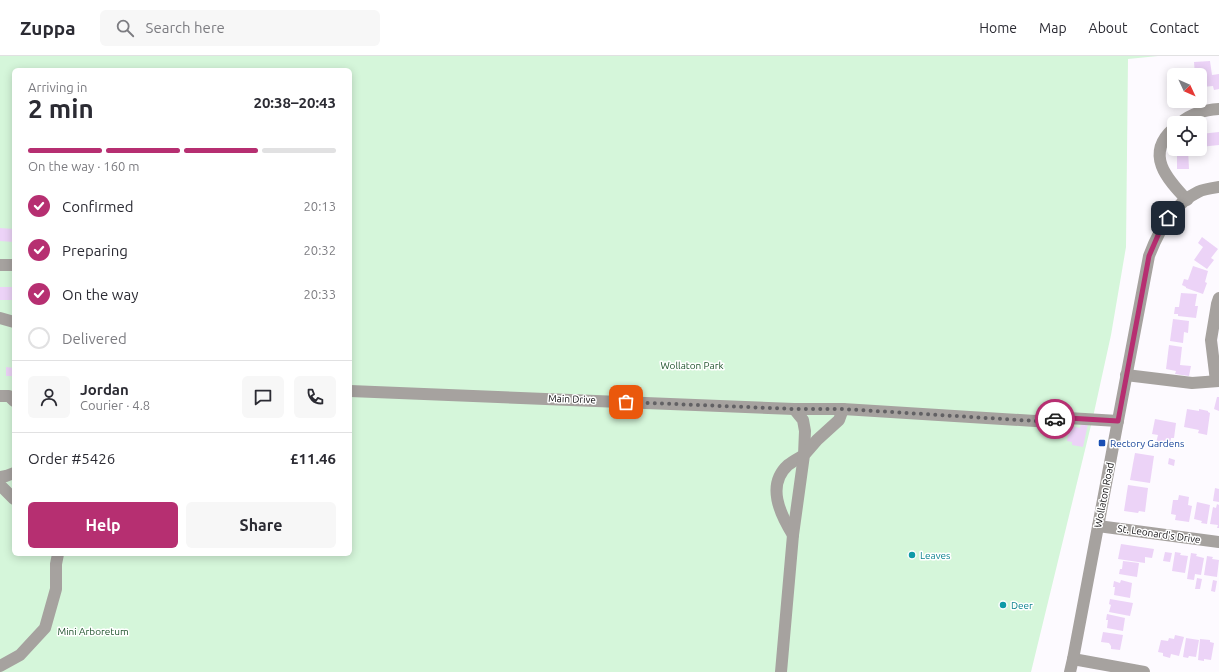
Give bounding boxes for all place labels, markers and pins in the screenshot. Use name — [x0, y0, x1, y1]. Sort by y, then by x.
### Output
pin — [1151, 201, 1185, 235]
pin — [609, 385, 643, 419]
marker: Rectory Gardens — [1097, 438, 1107, 448]
place label: Rectory Gardens — [1110, 438, 1184, 449]
marker: Leaves — [907, 550, 917, 560]
place label: Leaves — [920, 550, 950, 561]
marker: Deer — [998, 600, 1008, 610]
place label: Deer — [1011, 600, 1033, 611]

